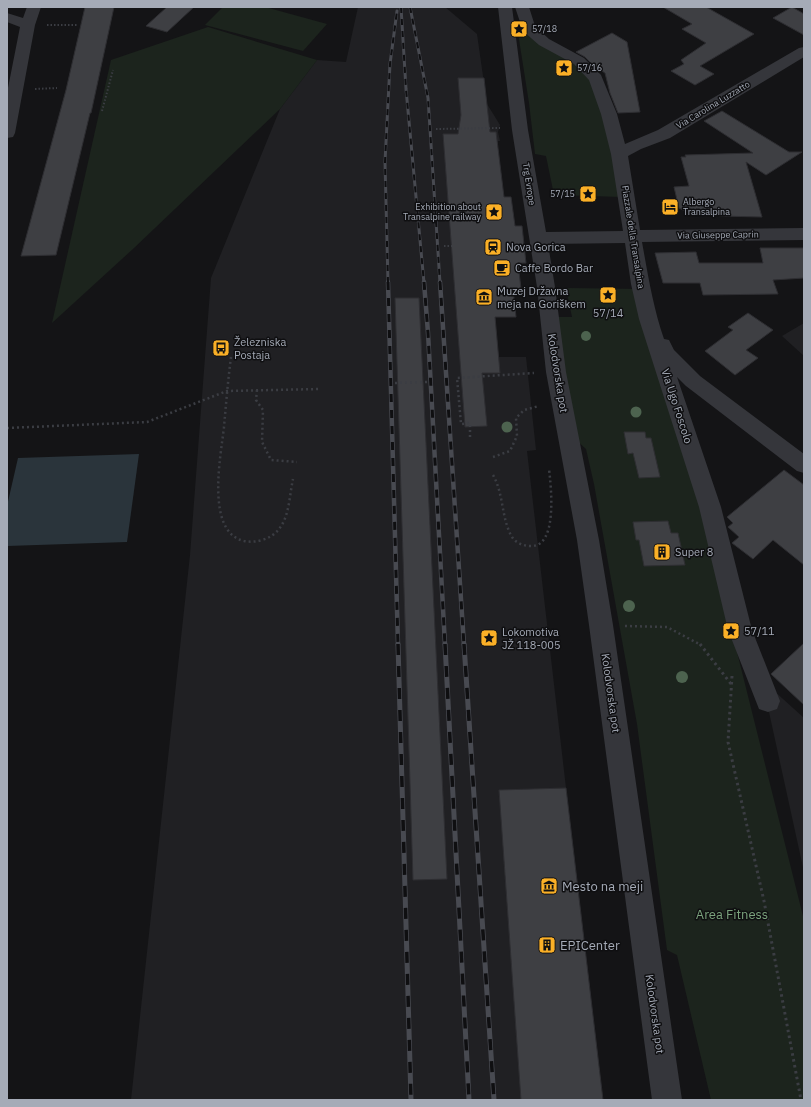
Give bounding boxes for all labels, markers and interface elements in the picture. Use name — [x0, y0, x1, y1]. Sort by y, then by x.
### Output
place icon: 57/18 — [509, 19, 529, 39]
place label: 57/18 — [532, 23, 557, 34]
place icon: 57/16 — [554, 58, 574, 78]
place label: 57/16 — [577, 62, 602, 73]
street label: Via Carolina Luzzatto — [674, 78, 752, 131]
street label: Trg Evrope — [521, 162, 538, 206]
place icon: 57/15 — [578, 184, 598, 204]
street label: Piazzale della Transalpina — [620, 185, 647, 289]
place label: 57/15 — [550, 188, 575, 199]
place label: Albergo Transalpina — [683, 196, 730, 217]
hotel icon: Albergo Transalpina — [660, 197, 680, 217]
place label: Exhibition about Transalpine railway — [403, 201, 481, 222]
place icon: Exhibition about Transalpine railway — [484, 202, 504, 222]
street label: Via Giuseppe Caprin — [677, 228, 759, 241]
station icon: Nova Gorica — [483, 237, 503, 257]
place label: Nova Gorica — [506, 240, 566, 254]
cafe icon: Caffe Bordo Bar — [492, 258, 512, 278]
place label: Caffe Bordo Bar — [515, 261, 593, 275]
place label: Muzej Državna meja na Goriškem — [497, 284, 586, 311]
place icon: 57/14 — [598, 285, 618, 305]
museum icon: Muzej Državna meja na Goriškem — [474, 287, 494, 307]
place label: 57/14 — [593, 306, 624, 320]
street label: Kolodvorska pot — [545, 332, 571, 414]
place label: Železniska Postaja — [234, 335, 287, 362]
bus stop icon: Železniska Postaja — [211, 338, 231, 358]
street label: Via Ugo Foscolo — [658, 367, 696, 445]
building icon: Super 8 — [652, 542, 672, 562]
place label: Super 8 — [675, 545, 713, 559]
place icon: 57/11 — [721, 621, 741, 641]
place label: 57/11 — [744, 624, 775, 638]
place label: Lokomotiva JŽ 118-005 — [502, 625, 561, 652]
place icon: Lokomotiva JŽ 118-005 — [479, 628, 499, 648]
street label: Kolodvorska pot — [599, 652, 624, 734]
museum icon: Mesto na meji — [539, 876, 559, 896]
place label: Mesto na meji — [562, 878, 643, 895]
park label: Area Fitness — [696, 906, 768, 923]
building icon: EPICenter — [537, 935, 557, 955]
place label: EPICenter — [560, 937, 620, 954]
street label: Kolodvorska pot — [643, 973, 668, 1055]

